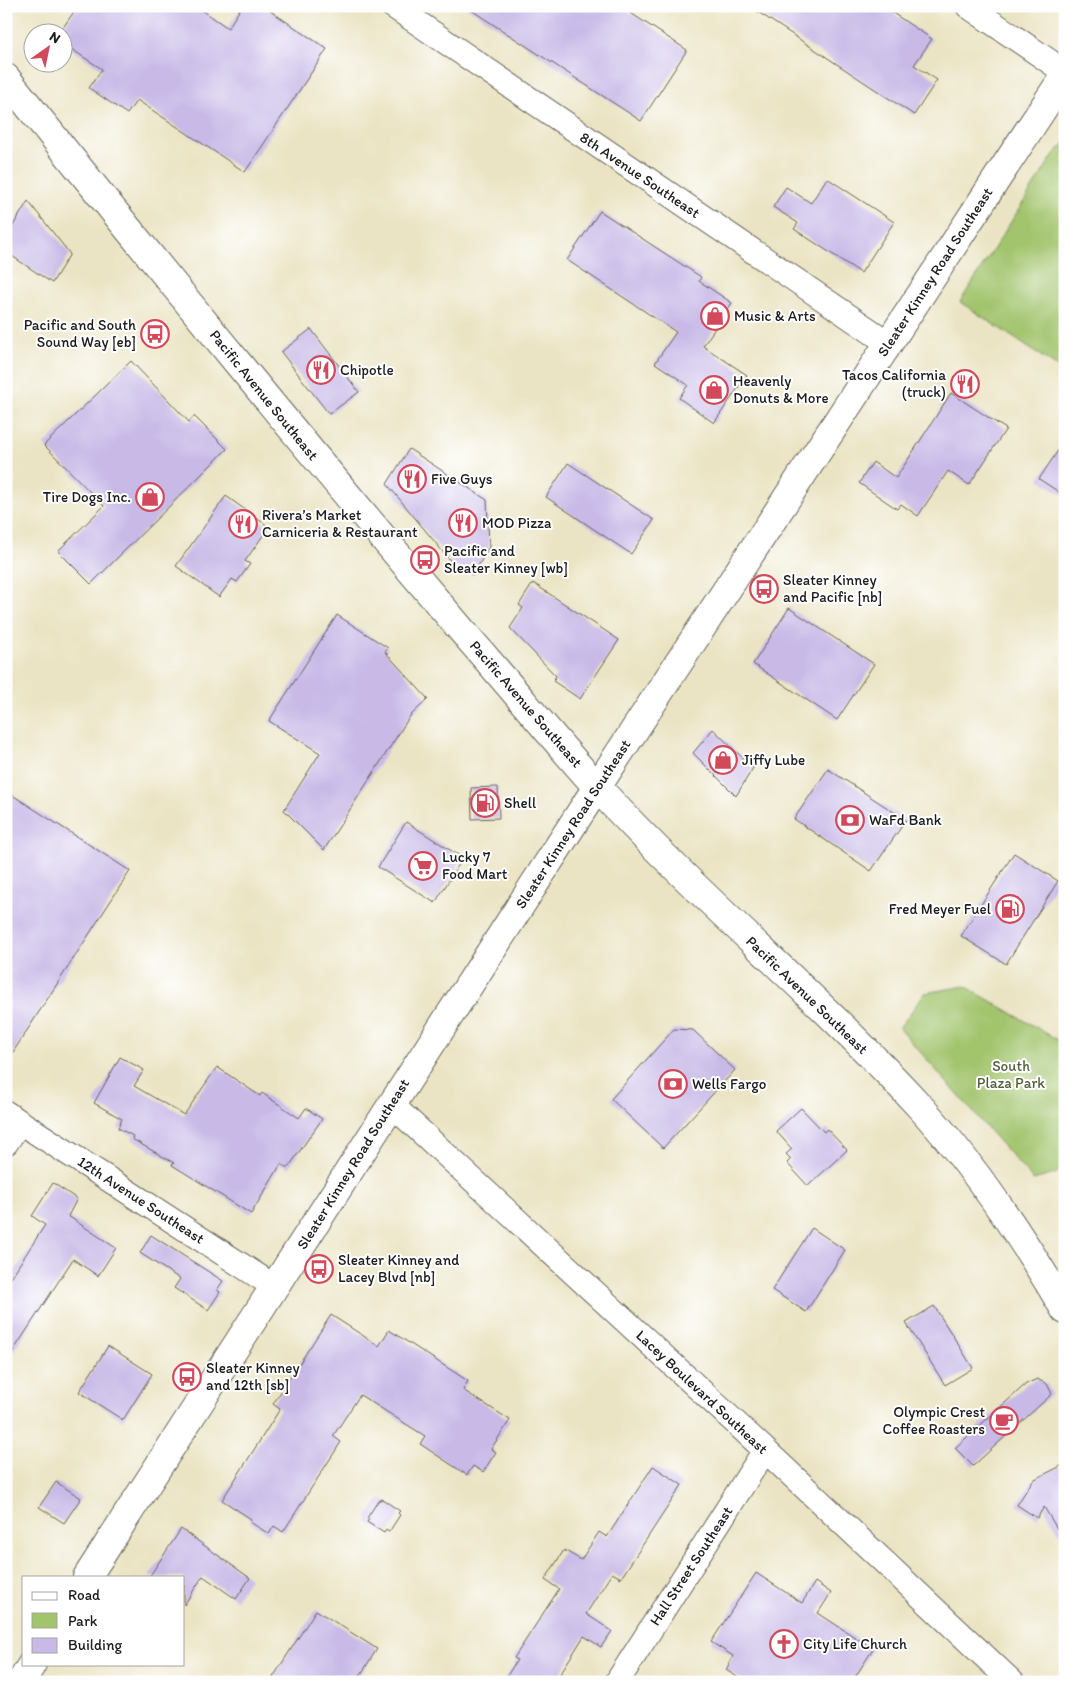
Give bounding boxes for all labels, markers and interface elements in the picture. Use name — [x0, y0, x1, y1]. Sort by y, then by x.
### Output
north arrow — [22, 22, 72, 72]
text: N — [46, 28, 63, 47]
street label: 8th Avenue Southeast — [577, 128, 704, 222]
street label: Sleater Kinney Road Southeast — [874, 184, 997, 360]
shop icon: Music & Arts — [700, 301, 730, 331]
place label: Music & Arts — [734, 307, 816, 325]
place label: Pacific and South Sound Way [eb] — [24, 316, 136, 351]
bus stop icon: Pacific and South Sound Way [eb] — [140, 319, 170, 349]
street label: Pacific Avenue Southeast — [206, 326, 322, 464]
restaurant icon: Chipotle — [306, 355, 336, 385]
place label: Chipotle — [340, 361, 394, 379]
place label: Tacos California (truck) — [842, 366, 946, 401]
restaurant icon: Tacos California (truck) — [950, 369, 980, 399]
place label: Heavenly Donuts & More — [733, 372, 829, 407]
shop icon: Heavenly Donuts & More — [699, 375, 729, 405]
restaurant icon: Five Guys — [397, 464, 427, 494]
place label: Five Guys — [431, 470, 493, 488]
shop icon: Tire Dogs Inc. — [135, 482, 165, 512]
place label: Tire Dogs Inc. — [43, 488, 131, 506]
place label: Rivera’s Market Carniceria & Restaurant — [262, 506, 418, 541]
restaurant icon: MOD Pizza — [448, 508, 478, 538]
restaurant icon: Rivera’s Market Carniceria & Restaurant — [228, 509, 258, 539]
place label: MOD Pizza — [482, 514, 552, 532]
place label: Pacific and Sleater Kinney [wb] — [444, 542, 568, 577]
bus stop icon: Pacific and Sleater Kinney [wb] — [410, 545, 440, 575]
place label: Sleater Kinney and Pacific [nb] — [783, 571, 882, 606]
bus stop icon: Sleater Kinney and Pacific [nb] — [749, 574, 779, 604]
street label: Pacific Avenue Southeast — [466, 637, 586, 771]
street label: Sleater Kinney Road Southeast — [512, 736, 635, 912]
shop icon: Jiffy Lube — [708, 745, 738, 775]
place label: Jiffy Lube — [742, 751, 805, 769]
fuel station icon: Shell — [470, 788, 500, 818]
place label: Shell — [504, 794, 537, 812]
bank icon: WaFd Bank — [835, 805, 865, 835]
place label: WaFd Bank — [869, 811, 942, 829]
place label: Lucky 7 Food Mart — [442, 848, 508, 883]
supermarket icon: Lucky 7 Food Mart — [408, 851, 438, 881]
fuel station icon: Fred Meyer Fuel — [995, 894, 1025, 924]
place label: Fred Meyer Fuel — [889, 900, 992, 918]
street label: Pacific Avenue Southeast — [742, 932, 872, 1058]
park label: South Plaza Park — [977, 1057, 1045, 1092]
bank icon: Wells Fargo — [658, 1069, 688, 1099]
street label: Sleater Kinney Road Southeast — [293, 1075, 413, 1253]
place label: Wells Fargo — [692, 1075, 766, 1093]
street label: 12th Avenue Southeast — [74, 1152, 208, 1248]
place label: Sleater Kinney and Lacey Blvd [nb] — [338, 1251, 459, 1286]
bus stop icon: Sleater Kinney and Lacey Blvd [nb] — [304, 1254, 334, 1284]
street label: Lacey Boulevard Southeast — [632, 1326, 772, 1458]
place label: Sleater Kinney and 12th [sb] — [206, 1359, 300, 1394]
bus stop icon: Sleater Kinney and 12th [sb] — [172, 1362, 202, 1392]
place label: Olympic Crest Coffee Roasters — [883, 1403, 985, 1438]
cafe icon: Olympic Crest Coffee Roasters — [989, 1406, 1019, 1436]
street label: Hall Street Southeast — [646, 1503, 736, 1629]
legend — [22, 1576, 185, 1666]
text: Road — [68, 1586, 101, 1604]
text: Park — [68, 1612, 98, 1630]
church icon: City Life Church — [769, 1629, 799, 1659]
place label: City Life Church — [803, 1635, 907, 1653]
text: Building — [68, 1636, 122, 1654]

